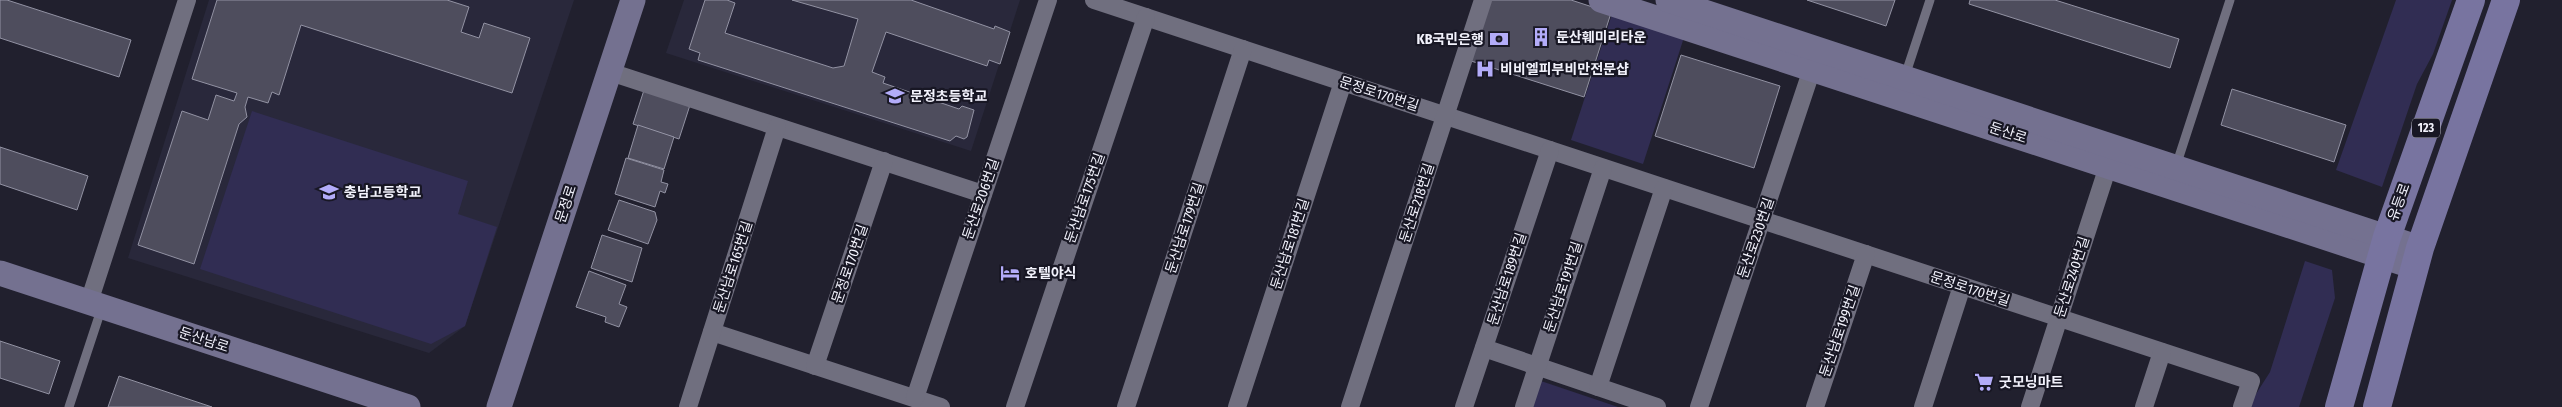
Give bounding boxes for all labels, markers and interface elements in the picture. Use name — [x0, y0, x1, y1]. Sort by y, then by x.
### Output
building icon: 둔산훼미리타운 — [1530, 26, 1552, 48]
bank icon: KB국민은행 — [1488, 28, 1510, 50]
place label: 둔산훼미리타운 — [1556, 29, 1646, 46]
place label: KB국민은행 — [1417, 31, 1484, 48]
hospital icon: 비비엘피부비만전문샵 — [1474, 58, 1496, 80]
place label: 비비엘피부비만전문샵 — [1500, 61, 1629, 78]
street label: 문정로170번길 — [1337, 73, 1421, 115]
school or university icon: 문정초등학교 — [884, 85, 906, 107]
place label: 문정초등학교 — [910, 88, 987, 105]
street label: 둔산로 — [1987, 119, 2029, 147]
road number: 123 — [2412, 119, 2440, 138]
street label: 둔산남로175번길 — [1062, 150, 1108, 246]
street label: 둔산로206번길 — [959, 156, 1003, 242]
street label: 둔산로218번길 — [1396, 161, 1438, 245]
street label: 둔산남로179번길 — [1162, 180, 1208, 276]
school or university icon: 충남고등학교 — [318, 181, 340, 203]
street label: 유등로 — [2384, 181, 2414, 223]
street label: 문정로 — [552, 183, 580, 225]
place label: 충남고등학교 — [344, 184, 421, 201]
street label: 둔산로230번길 — [1734, 195, 1778, 281]
street label: 둔산남로181번길 — [1267, 196, 1313, 292]
street label: 둔산남로165번길 — [710, 219, 756, 315]
street label: 문정로170번길 — [829, 222, 871, 306]
street label: 둔산남로189번길 — [1484, 231, 1530, 327]
street label: 둔산로240번길 — [2051, 234, 2093, 320]
street label: 둔산남로191번길 — [1540, 239, 1586, 335]
hotel icon: 호텔야식 — [999, 262, 1021, 284]
place label: 호텔야식 — [1025, 265, 1077, 282]
street label: 문정로170번길 — [1928, 268, 2012, 310]
street label: 둔산남로199번길 — [1816, 283, 1864, 379]
street label: 둔산남로 — [177, 324, 231, 356]
supermarket icon: 굿모닝마트 — [1973, 371, 1995, 393]
place label: 굿모닝마트 — [1999, 374, 2064, 391]

